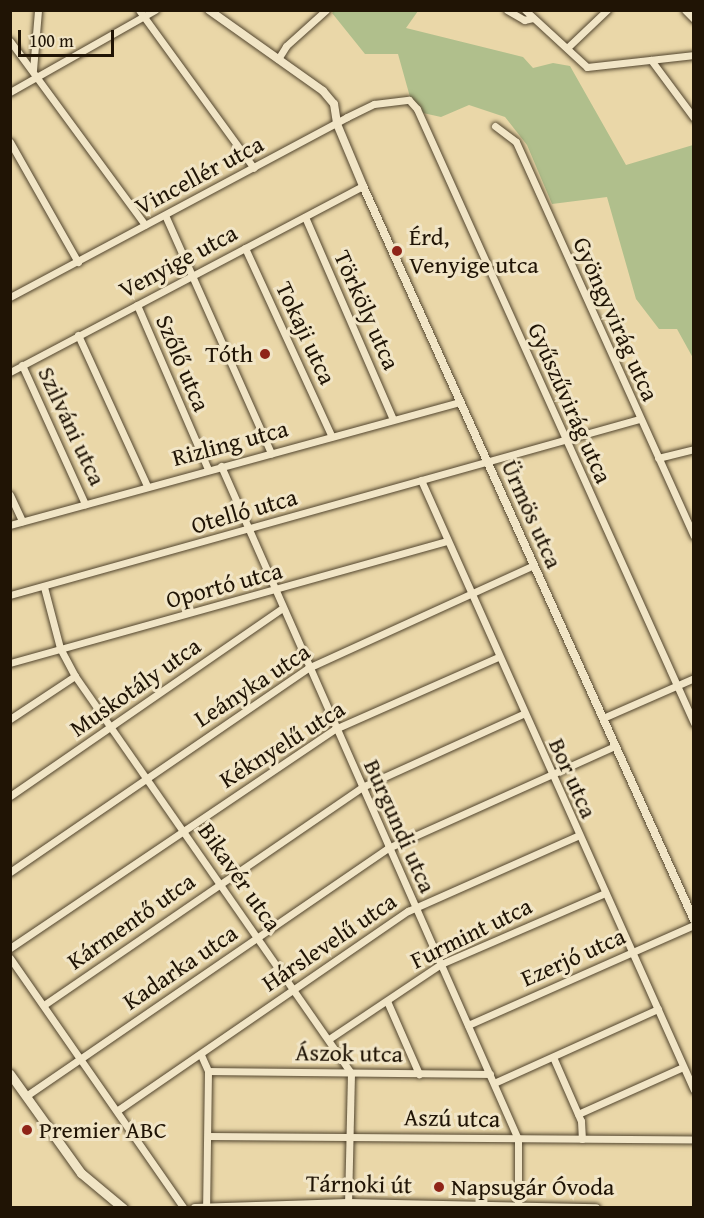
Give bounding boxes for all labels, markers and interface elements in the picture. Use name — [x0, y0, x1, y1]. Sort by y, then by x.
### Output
scale bar — [21, 18, 117, 56]
text: 100 m — [29, 27, 74, 54]
street label: Vincellér utca — [130, 129, 268, 221]
street label: Venyige utca — [114, 218, 242, 304]
place label: Érd, Venyige utca — [409, 223, 539, 279]
street label: Gyöngyvirág utca — [567, 233, 665, 405]
marker: Érd, Venyige utca — [390, 244, 404, 258]
street label: Törköly utca — [328, 246, 406, 374]
street label: Tokaji utca — [270, 277, 342, 389]
street label: Szőlő utca — [150, 310, 216, 416]
street label: Gyűszűvirág utca — [522, 318, 618, 488]
place label: Tóth — [205, 340, 253, 368]
marker: Tóth — [258, 347, 272, 361]
street label: Szilváni utca — [32, 362, 112, 490]
street label: Rizling utca — [169, 414, 291, 472]
street label: Ürmös utca — [495, 455, 569, 573]
street label: Otelló utca — [188, 482, 300, 540]
street label: Oportó utca — [163, 556, 285, 614]
street label: Muskotály utca — [64, 631, 206, 743]
street label: Leányka utca — [189, 637, 315, 733]
street label: Kéknyelű utca — [214, 694, 350, 794]
street label: Bor utca — [543, 734, 603, 822]
street label: Burgundi utca — [358, 755, 442, 897]
street label: Bikavér utca — [192, 817, 288, 937]
street label: Kármentő utca — [62, 866, 200, 976]
street label: Hárslevelű utca — [256, 887, 402, 997]
street label: Furmint utca — [406, 891, 536, 975]
street label: Kadarka utca — [117, 918, 243, 1016]
street label: Ezerjó utca — [516, 921, 630, 993]
street label: Ászok utca — [295, 1038, 403, 1068]
street label: Aszú utca — [404, 1103, 500, 1133]
place label: Premier ABC — [39, 1116, 167, 1144]
marker: Premier ABC — [20, 1123, 34, 1137]
street label: Tárnoki út — [306, 1169, 412, 1199]
place label: Napsugár Óvoda — [451, 1173, 614, 1201]
marker: Napsugár Óvoda — [432, 1180, 446, 1194]

